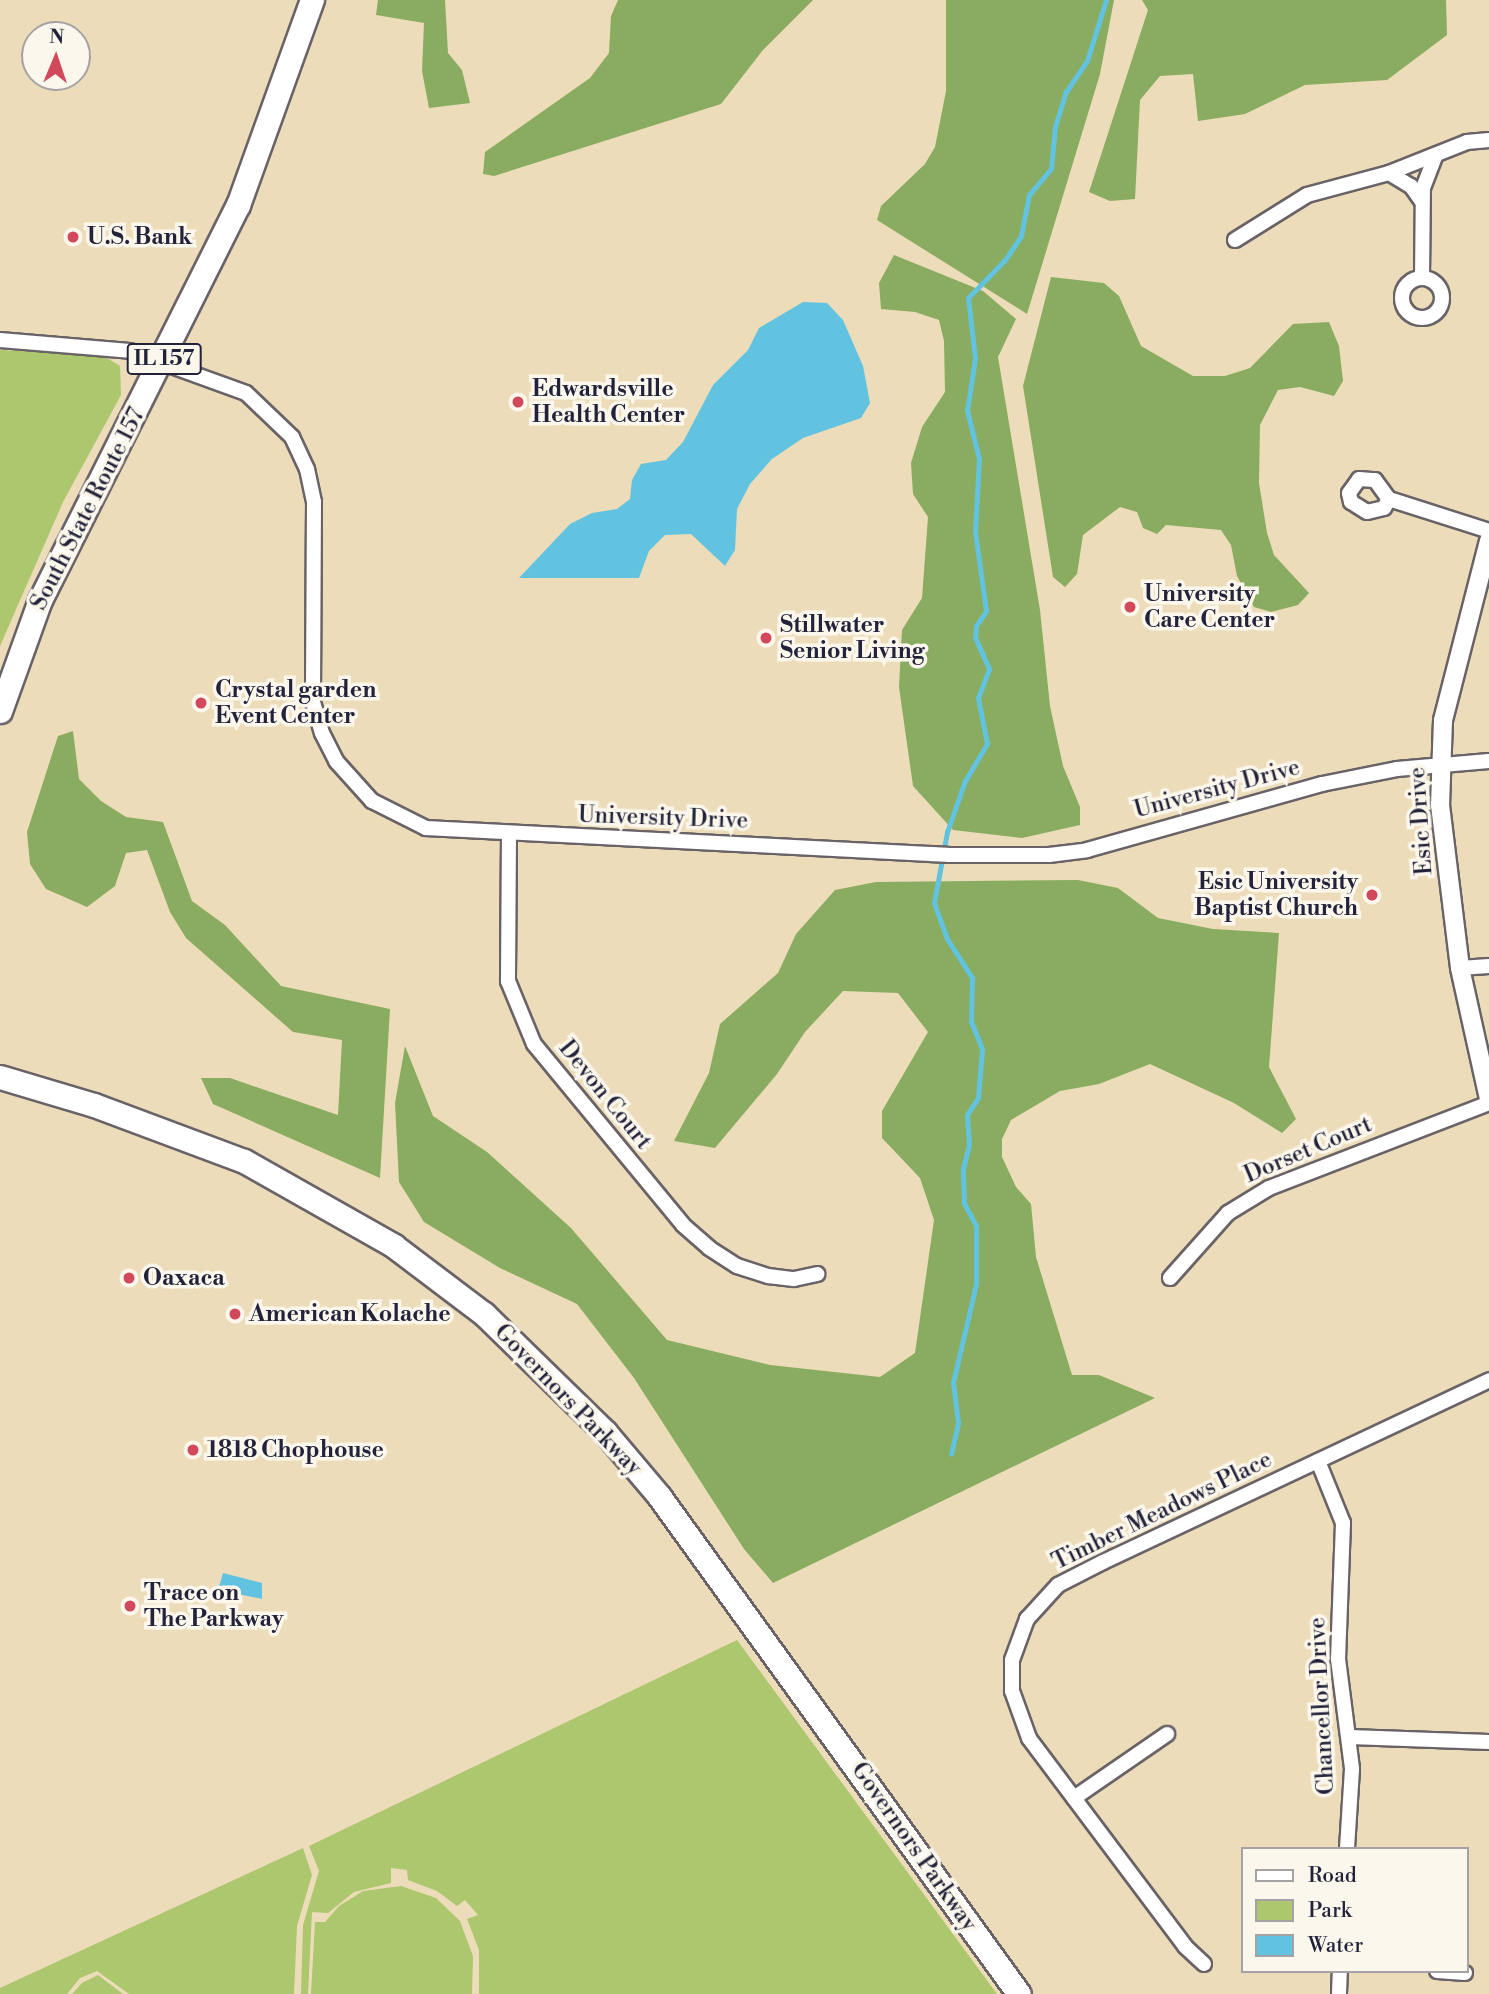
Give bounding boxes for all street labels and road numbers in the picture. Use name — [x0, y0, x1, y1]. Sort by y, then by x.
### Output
road number: IL 157 — [125, 342, 202, 376]
street label: South State Route 157 — [25, 403, 151, 615]
street label: University Drive — [1131, 754, 1303, 824]
street label: Esic Drive — [1403, 766, 1439, 876]
street label: University Drive — [577, 801, 749, 835]
street label: Devon Court — [553, 1035, 657, 1155]
street label: Dorset Court — [1240, 1111, 1376, 1189]
street label: Governors Parkway — [489, 1318, 647, 1482]
street label: Timber Meadows Place — [1048, 1446, 1276, 1576]
street label: Chancellor Drive — [1304, 1616, 1340, 1796]
street label: Governors Parkway — [845, 1757, 983, 1937]

